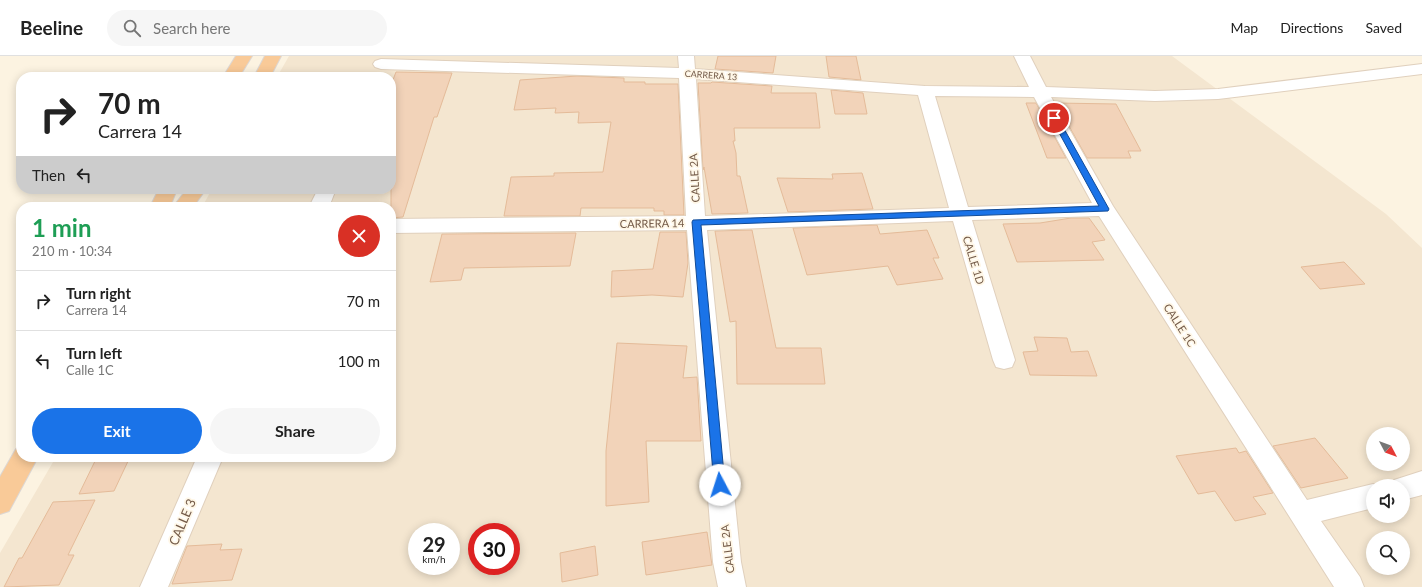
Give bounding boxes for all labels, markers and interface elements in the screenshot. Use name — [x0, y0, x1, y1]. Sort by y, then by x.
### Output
search box — [107, 10, 387, 46]
text: Beeline — [20, 16, 83, 39]
icon: search — [121, 17, 143, 39]
text: Search here — [153, 19, 230, 37]
text: Map — [1231, 19, 1258, 36]
text: Directions — [1280, 19, 1343, 36]
text: Saved — [1365, 19, 1402, 36]
street label: CARRERA 13 — [684, 68, 738, 82]
text: 70 m — [98, 86, 161, 120]
icon: right — [32, 88, 84, 140]
pin — [1037, 101, 1071, 135]
icon: arrive — [1043, 107, 1065, 129]
text: Carrera 14 — [98, 120, 182, 142]
street label: CALLE 2A — [686, 153, 702, 203]
icon: left — [73, 164, 95, 186]
text: Then — [32, 166, 65, 184]
text: 1 min — [32, 213, 92, 242]
button: close — [338, 215, 380, 257]
street label: CARRERA 14 — [620, 216, 685, 230]
street label: CALLE 1D — [960, 234, 988, 286]
text: 210 m · 10:34 — [32, 243, 112, 259]
text: Turn right — [66, 284, 131, 302]
icon: right — [32, 290, 54, 312]
text: 70 m — [346, 292, 380, 310]
street label: CALLE 1C — [1161, 301, 1199, 350]
text: Carrera 14 — [66, 302, 127, 318]
text: Turn left — [66, 344, 122, 362]
icon: left — [32, 350, 54, 372]
text: 100 m — [338, 352, 380, 370]
text: Calle 1C — [66, 362, 114, 378]
button: Exit — [32, 408, 202, 454]
button: Share — [210, 408, 380, 454]
north arrow — [1366, 427, 1410, 471]
map controls — [1366, 427, 1410, 575]
position arrow — [699, 464, 741, 506]
button: sound — [1366, 479, 1410, 523]
street label: CALLE 3 — [165, 496, 199, 548]
speed limit sign: 30 — [468, 523, 520, 575]
street label: CALLE 2A — [717, 523, 736, 574]
button: search — [1366, 531, 1410, 575]
text: 29 — [422, 532, 446, 556]
text: km/h — [422, 553, 446, 565]

